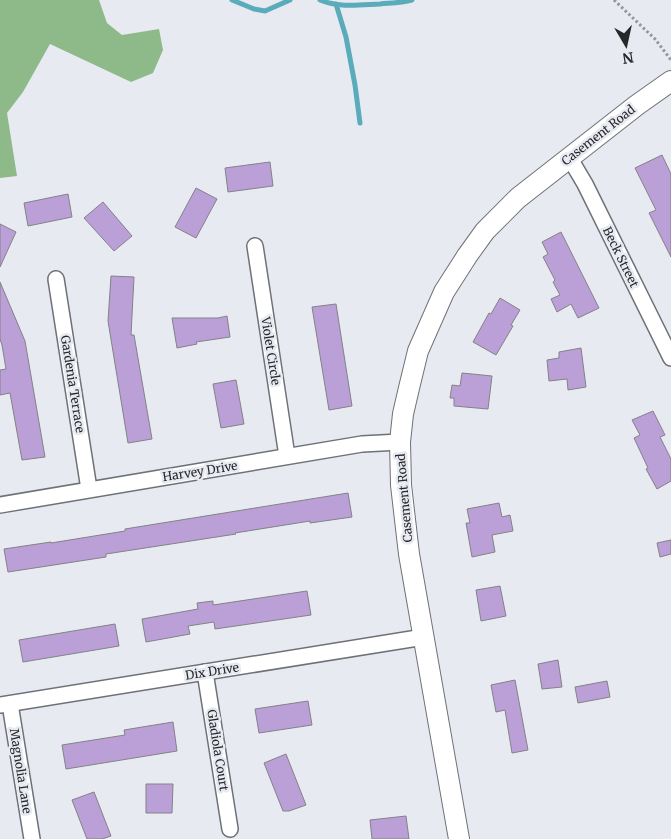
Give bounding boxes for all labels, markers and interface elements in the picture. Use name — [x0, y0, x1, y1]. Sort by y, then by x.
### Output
north arrow — [601, 20, 651, 70]
text: N — [621, 48, 635, 68]
street label: Casement Road — [558, 102, 638, 168]
street label: Beck Street — [600, 224, 642, 290]
street label: Violet Circle — [258, 315, 284, 386]
street label: Gardenia Terrace — [58, 334, 88, 434]
street label: Casement Road — [393, 453, 415, 543]
street label: Harvey Drive — [161, 458, 239, 484]
street label: Dix Drive — [184, 659, 240, 683]
street label: Gladiola Court — [204, 708, 232, 792]
street label: Magnolia Lane — [7, 727, 35, 815]

